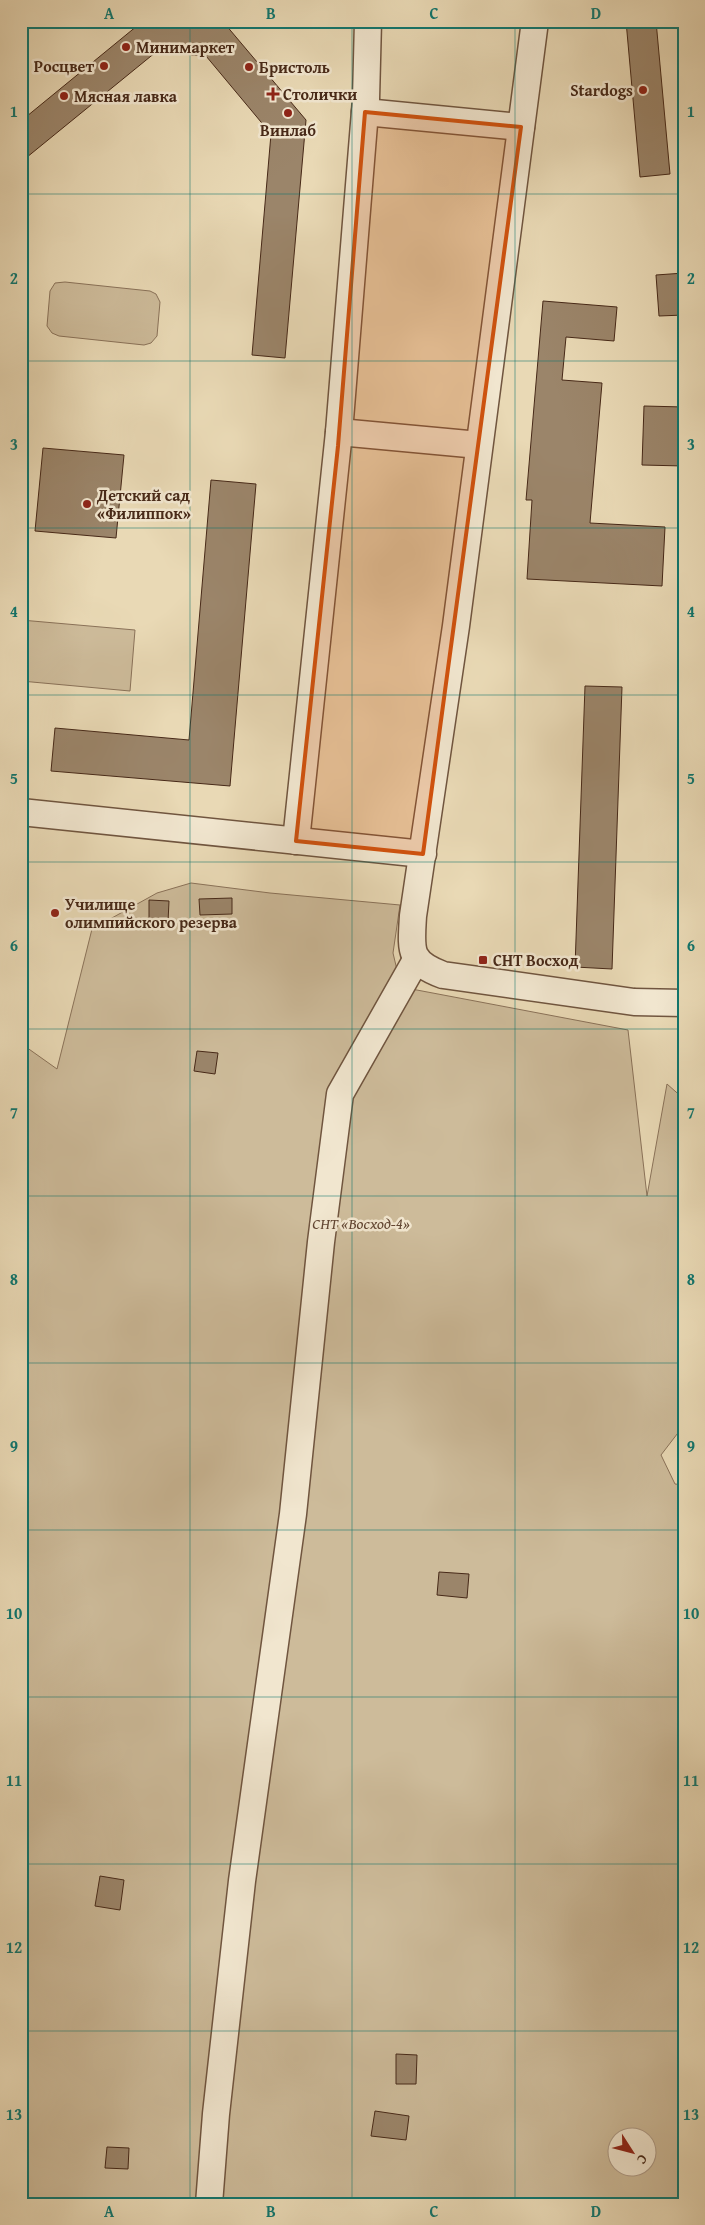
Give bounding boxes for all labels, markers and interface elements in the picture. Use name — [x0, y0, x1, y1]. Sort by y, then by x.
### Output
text: A — [104, 1, 115, 25]
text: B — [266, 1, 276, 25]
text: C — [429, 1, 439, 25]
text: D — [591, 1, 601, 25]
place label: Минимаркет — [136, 35, 235, 59]
marker: Минимаркет — [120, 41, 132, 53]
place label: Росцвет — [34, 54, 94, 78]
place label: Бристоль — [259, 55, 330, 79]
marker: Росцвет — [98, 60, 110, 72]
marker: Бристоль — [243, 61, 255, 73]
place label: Stardogs — [570, 78, 633, 102]
place label: Столички — [283, 82, 357, 106]
place label: Мясная лавка — [74, 84, 178, 108]
marker: Stardogs — [637, 84, 649, 96]
marker: Столички — [267, 88, 279, 100]
marker: Мясная лавка — [58, 90, 70, 102]
text: 1 — [10, 99, 18, 123]
text: 1 — [687, 99, 695, 123]
marker: Винлаб — [282, 107, 294, 119]
place label: Винлаб — [260, 118, 316, 142]
text: 2 — [10, 266, 18, 290]
text: 2 — [687, 266, 695, 290]
text: 3 — [10, 432, 18, 456]
text: 3 — [687, 432, 695, 456]
place label: Детский сад «Филиппок» — [96, 483, 191, 525]
marker: Детский сад «Филиппок» — [81, 498, 93, 510]
text: 4 — [10, 599, 18, 623]
text: 4 — [687, 599, 695, 623]
text: 5 — [10, 766, 18, 790]
text: 5 — [687, 766, 695, 790]
place label: Училище олимпийского резерва — [65, 892, 238, 934]
marker: Училище олимпийского резерва — [49, 907, 61, 919]
text: 6 — [10, 933, 18, 957]
text: 6 — [687, 933, 695, 957]
place label: СНТ Восход — [493, 948, 579, 972]
marker: СНТ Восход — [477, 954, 489, 966]
text: 7 — [10, 1100, 18, 1124]
text: 7 — [687, 1100, 695, 1124]
park label: СНТ «Восход-4» — [312, 1211, 410, 1235]
text: 8 — [10, 1267, 18, 1291]
text: 8 — [687, 1267, 695, 1291]
text: 9 — [10, 1434, 18, 1458]
text: 9 — [687, 1434, 695, 1458]
text: 10 — [6, 1601, 22, 1625]
text: 10 — [683, 1601, 699, 1625]
text: 11 — [6, 1768, 22, 1792]
text: 11 — [683, 1768, 699, 1792]
text: 12 — [6, 1935, 22, 1959]
text: 12 — [683, 1935, 699, 1959]
text: 13 — [6, 2102, 22, 2126]
text: 13 — [683, 2102, 699, 2126]
north arrow — [608, 2128, 658, 2178]
text: С — [632, 2151, 653, 2169]
text: A — [104, 2199, 115, 2223]
text: B — [266, 2199, 276, 2223]
text: C — [429, 2199, 439, 2223]
text: D — [591, 2199, 601, 2223]

